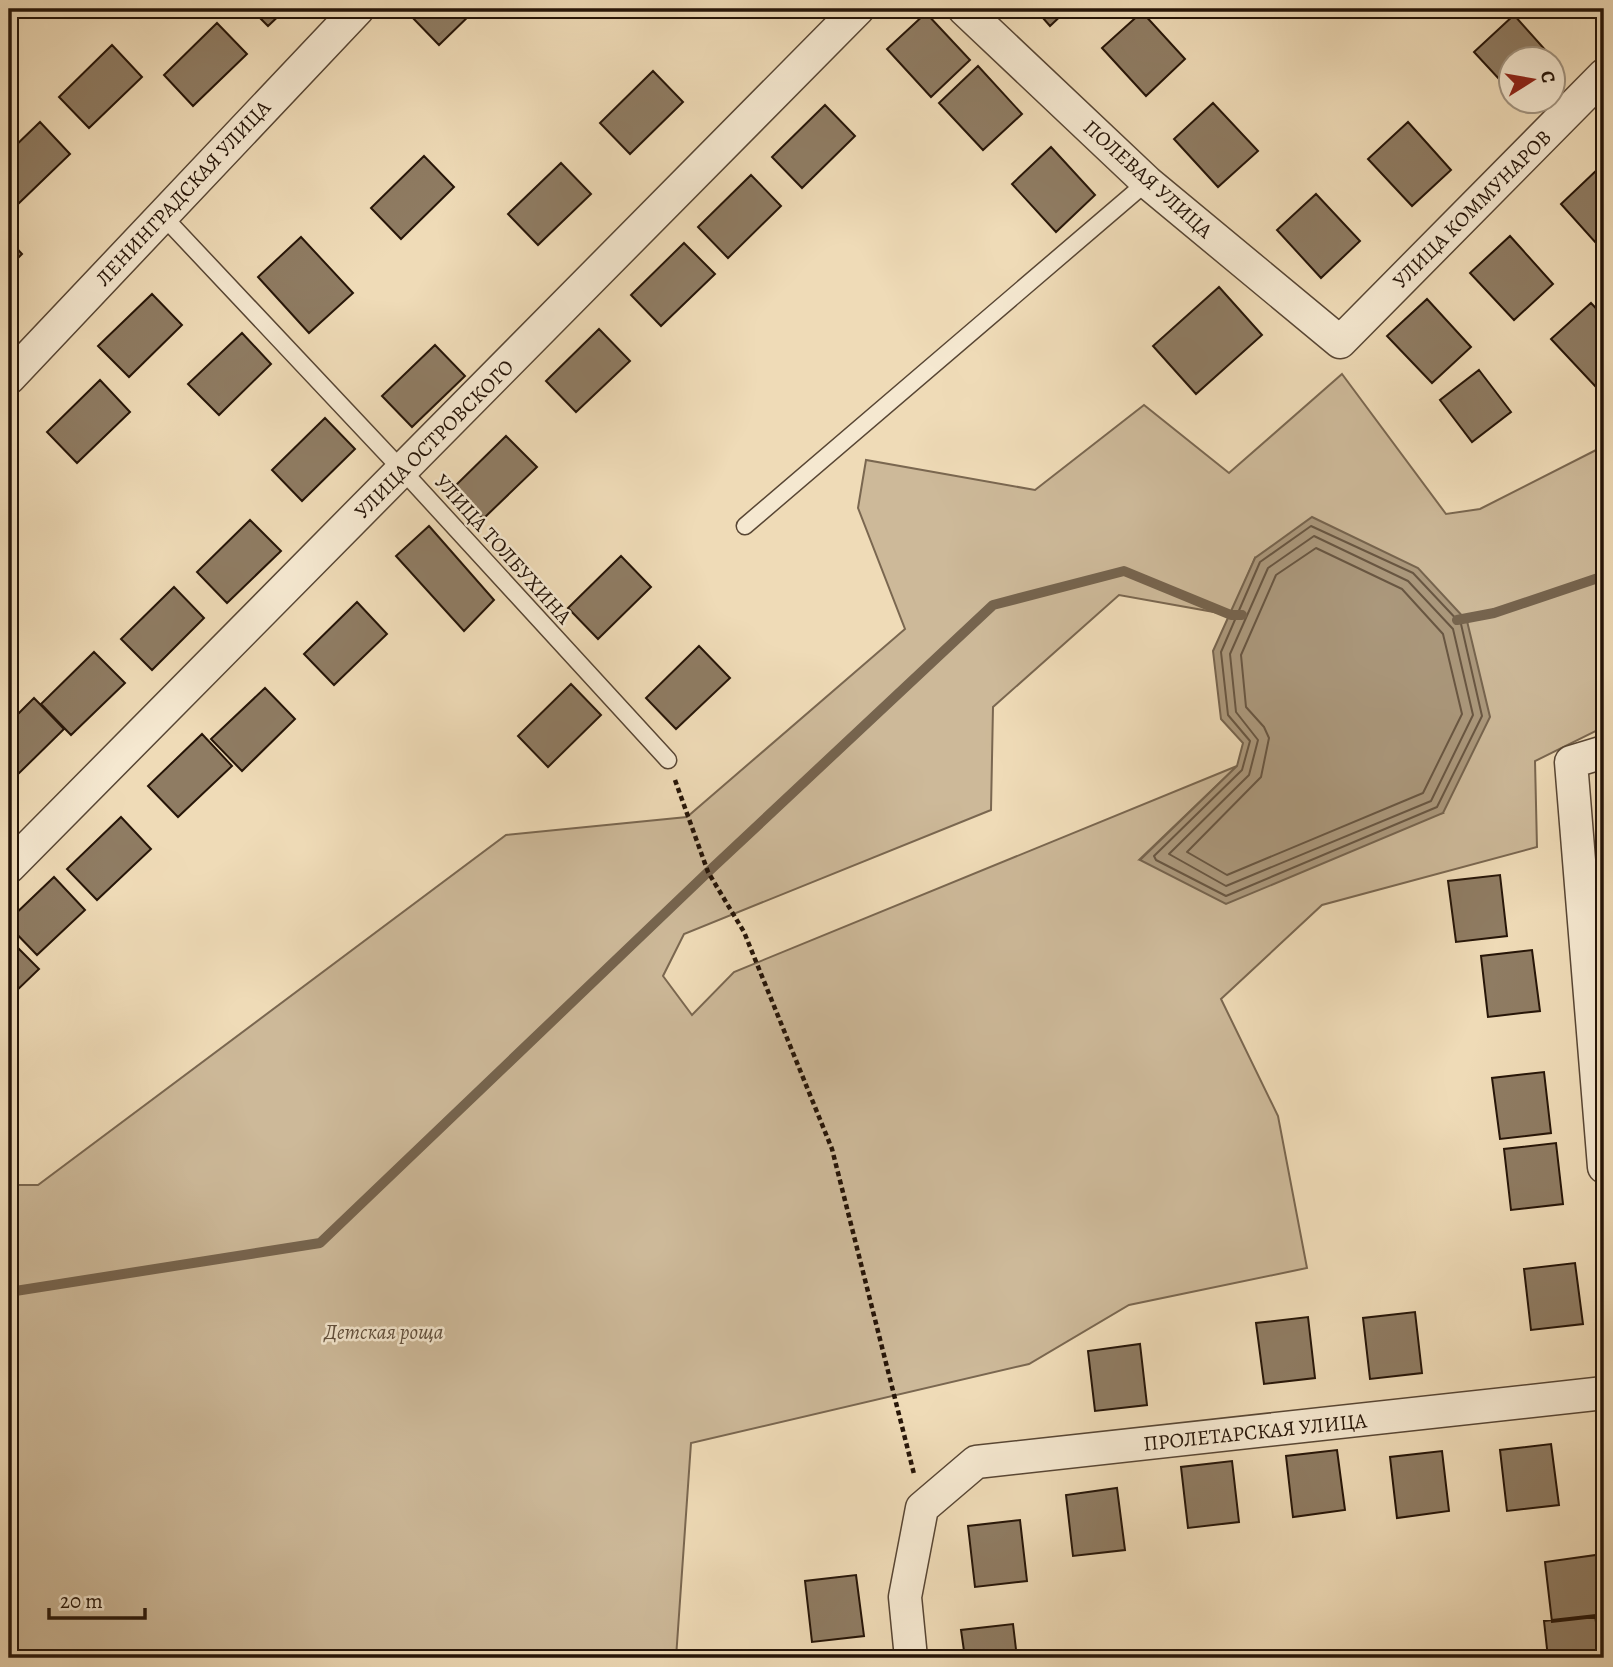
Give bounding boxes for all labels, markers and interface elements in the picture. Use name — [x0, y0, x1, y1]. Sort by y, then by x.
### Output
north arrow — [1498, 46, 1568, 116]
text: С — [1534, 69, 1562, 85]
street label: ЛЕНИНГРАДСКАЯ УЛИЦА — [89, 93, 277, 292]
street label: ПОЛЕВАЯ УЛИЦА — [1077, 113, 1219, 245]
street label: УЛИЦА КОММУНАРОВ — [1386, 123, 1558, 295]
street label: УЛИЦА ОСТРОВСКОГО — [348, 353, 520, 525]
street label: УЛИЦА ТОЛБУХИНА — [428, 468, 578, 631]
park label: Детская роща — [322, 1318, 444, 1346]
street label: ПРОЛЕТАРСКАЯ УЛИЦА — [1142, 1406, 1369, 1458]
scale bar — [49, 1576, 145, 1620]
text: 20 m — [60, 1587, 103, 1615]

